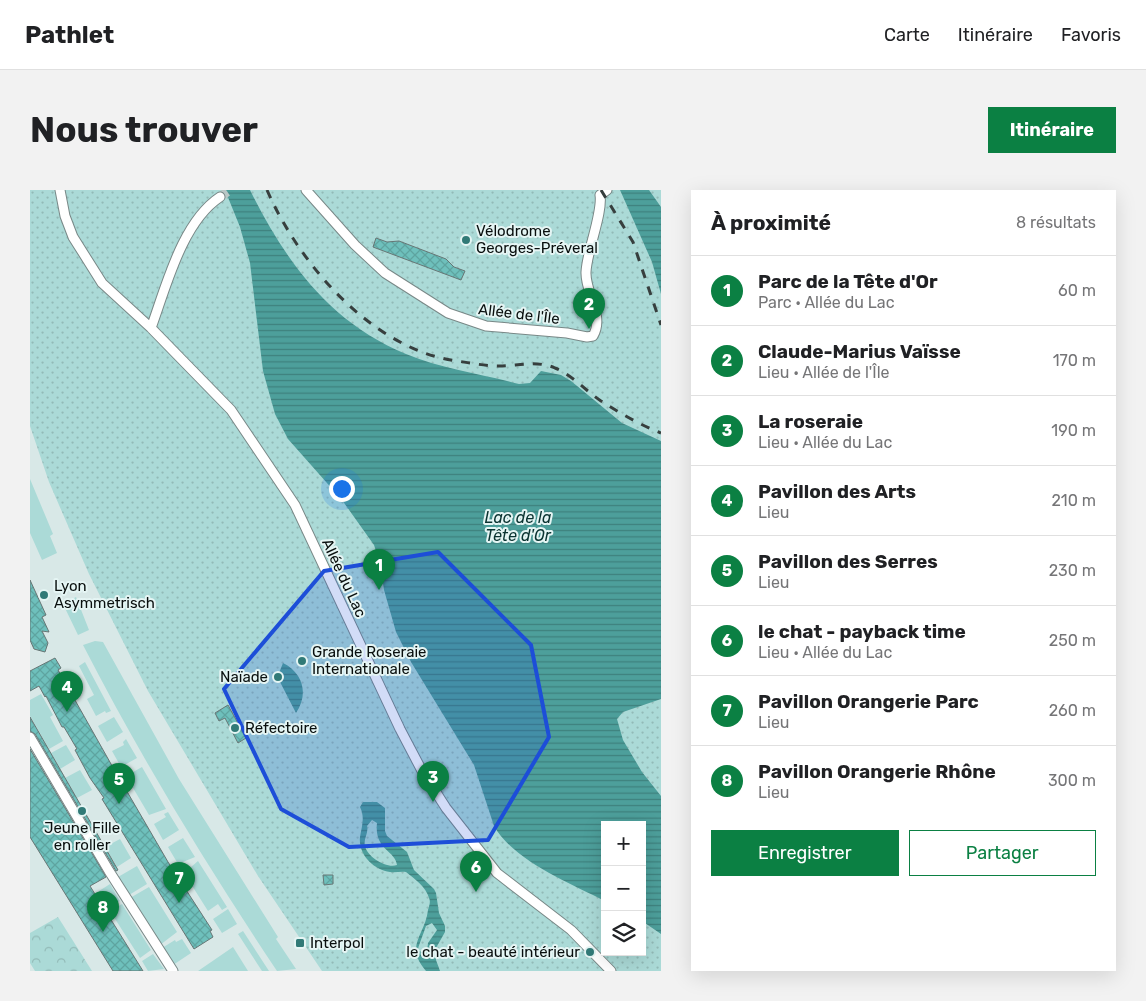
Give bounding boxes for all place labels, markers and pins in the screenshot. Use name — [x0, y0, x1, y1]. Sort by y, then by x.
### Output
place label: Vélodrome Georges-Préveral — [476, 222, 598, 257]
marker: Vélodrome Georges-Préveral — [460, 234, 472, 246]
pin: 2 — [573, 288, 605, 329]
pin: 1 — [363, 549, 395, 590]
place label: Lyon Asymmetrisch — [54, 577, 155, 612]
marker: Lyon Asymmetrisch — [38, 589, 50, 601]
place label: Grande Roseraie Internationale — [312, 643, 426, 678]
marker: Grande Roseraie Internationale — [296, 655, 308, 667]
place label: Naïade — [220, 668, 268, 686]
pin: 4 — [51, 671, 83, 712]
marker: Naïade — [272, 671, 284, 683]
place label: Réfectoire — [245, 719, 317, 737]
marker: Réfectoire — [229, 722, 241, 734]
pin: 3 — [417, 761, 449, 802]
pin: 5 — [103, 763, 135, 804]
marker: Jeune Fille en roller — [76, 805, 88, 817]
place label: Jeune Fille en roller — [44, 819, 120, 854]
pin: 6 — [460, 851, 492, 892]
pin: 7 — [163, 862, 195, 903]
pin: 8 — [87, 891, 119, 932]
place label: Interpol — [310, 934, 364, 952]
marker: Interpol — [294, 937, 306, 949]
place label: le chat - beauté intérieur — [406, 943, 580, 961]
marker: le chat - beauté intérieur — [584, 946, 596, 958]

